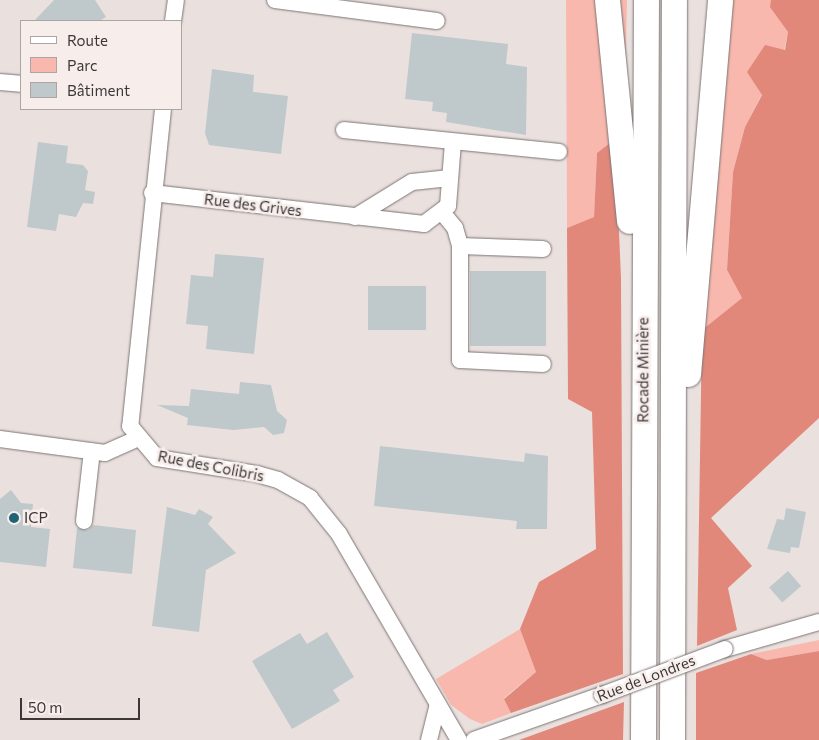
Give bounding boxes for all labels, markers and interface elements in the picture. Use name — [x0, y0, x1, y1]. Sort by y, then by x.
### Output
legend — [20, 20, 182, 110]
text: Route — [67, 31, 108, 49]
text: Parc — [67, 56, 97, 74]
text: Bâtiment — [67, 81, 130, 99]
street label: Rue des Grives — [203, 190, 303, 220]
street label: Rocade Minière — [634, 317, 652, 423]
street label: Rue des Colibris — [156, 447, 266, 485]
place label: ICP — [24, 509, 48, 527]
marker: ICP — [8, 512, 20, 524]
street label: Rue de Londres — [594, 651, 698, 705]
scale bar — [22, 688, 142, 720]
text: 50 m — [28, 698, 62, 716]

